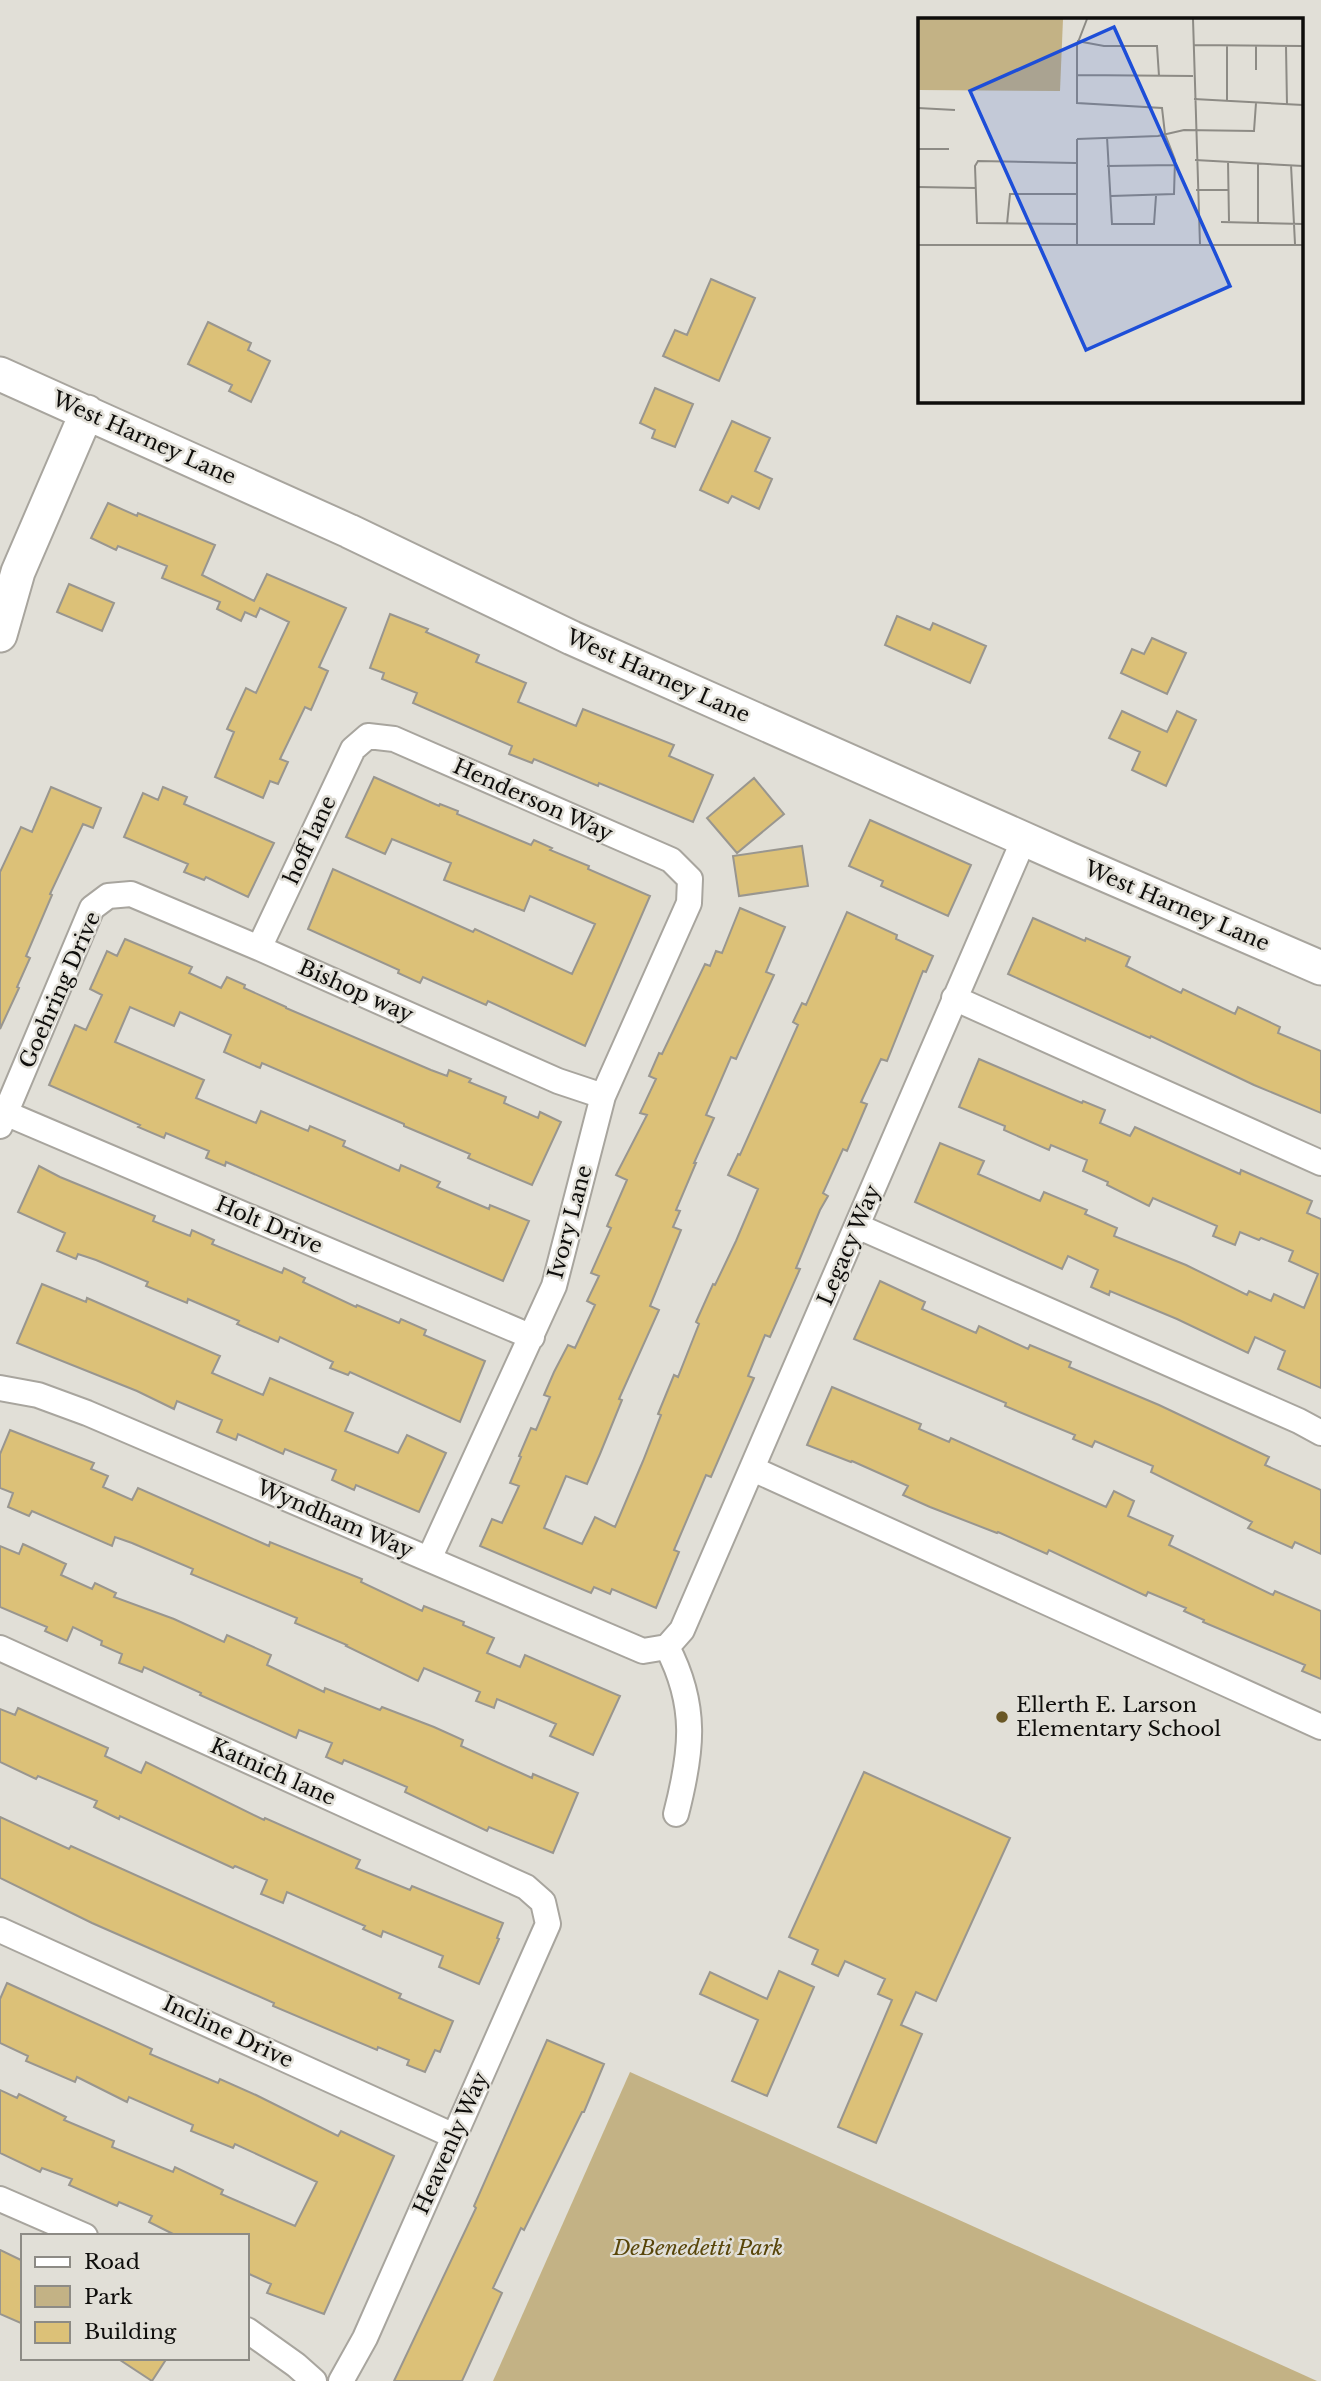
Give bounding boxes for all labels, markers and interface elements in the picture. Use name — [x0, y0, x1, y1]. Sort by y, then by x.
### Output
inset map — [918, 18, 1304, 402]
street label: West Harney Lane — [47, 385, 240, 490]
street label: West Harney Lane — [561, 623, 754, 728]
street label: Henderson Way — [449, 753, 617, 847]
street label: hoff lane — [278, 792, 342, 888]
street label: West Harney Lane — [1080, 855, 1273, 957]
street label: Goehring Drive — [14, 908, 106, 1072]
street label: Bishop way — [295, 954, 418, 1028]
street label: Ivory Lane — [542, 1162, 598, 1282]
street label: Legacy Way — [812, 1180, 886, 1309]
street label: Holt Drive — [212, 1191, 326, 1259]
street label: Wyndham Way — [252, 1474, 418, 1564]
place label: Ellerth E. Larson Elementary School — [1016, 1692, 1221, 1742]
marker: Ellerth E. Larson Elementary School — [994, 1709, 1010, 1725]
street label: Katnich lane — [206, 1733, 340, 1811]
street label: Incline Drive — [159, 1990, 297, 2074]
street label: Heavenly Way — [408, 2067, 494, 2218]
legend — [21, 2234, 248, 2360]
park label: DeBenedetti Park — [612, 2235, 783, 2261]
text: Road — [84, 2249, 140, 2275]
text: Park — [84, 2284, 133, 2310]
text: Building — [84, 2319, 177, 2345]

